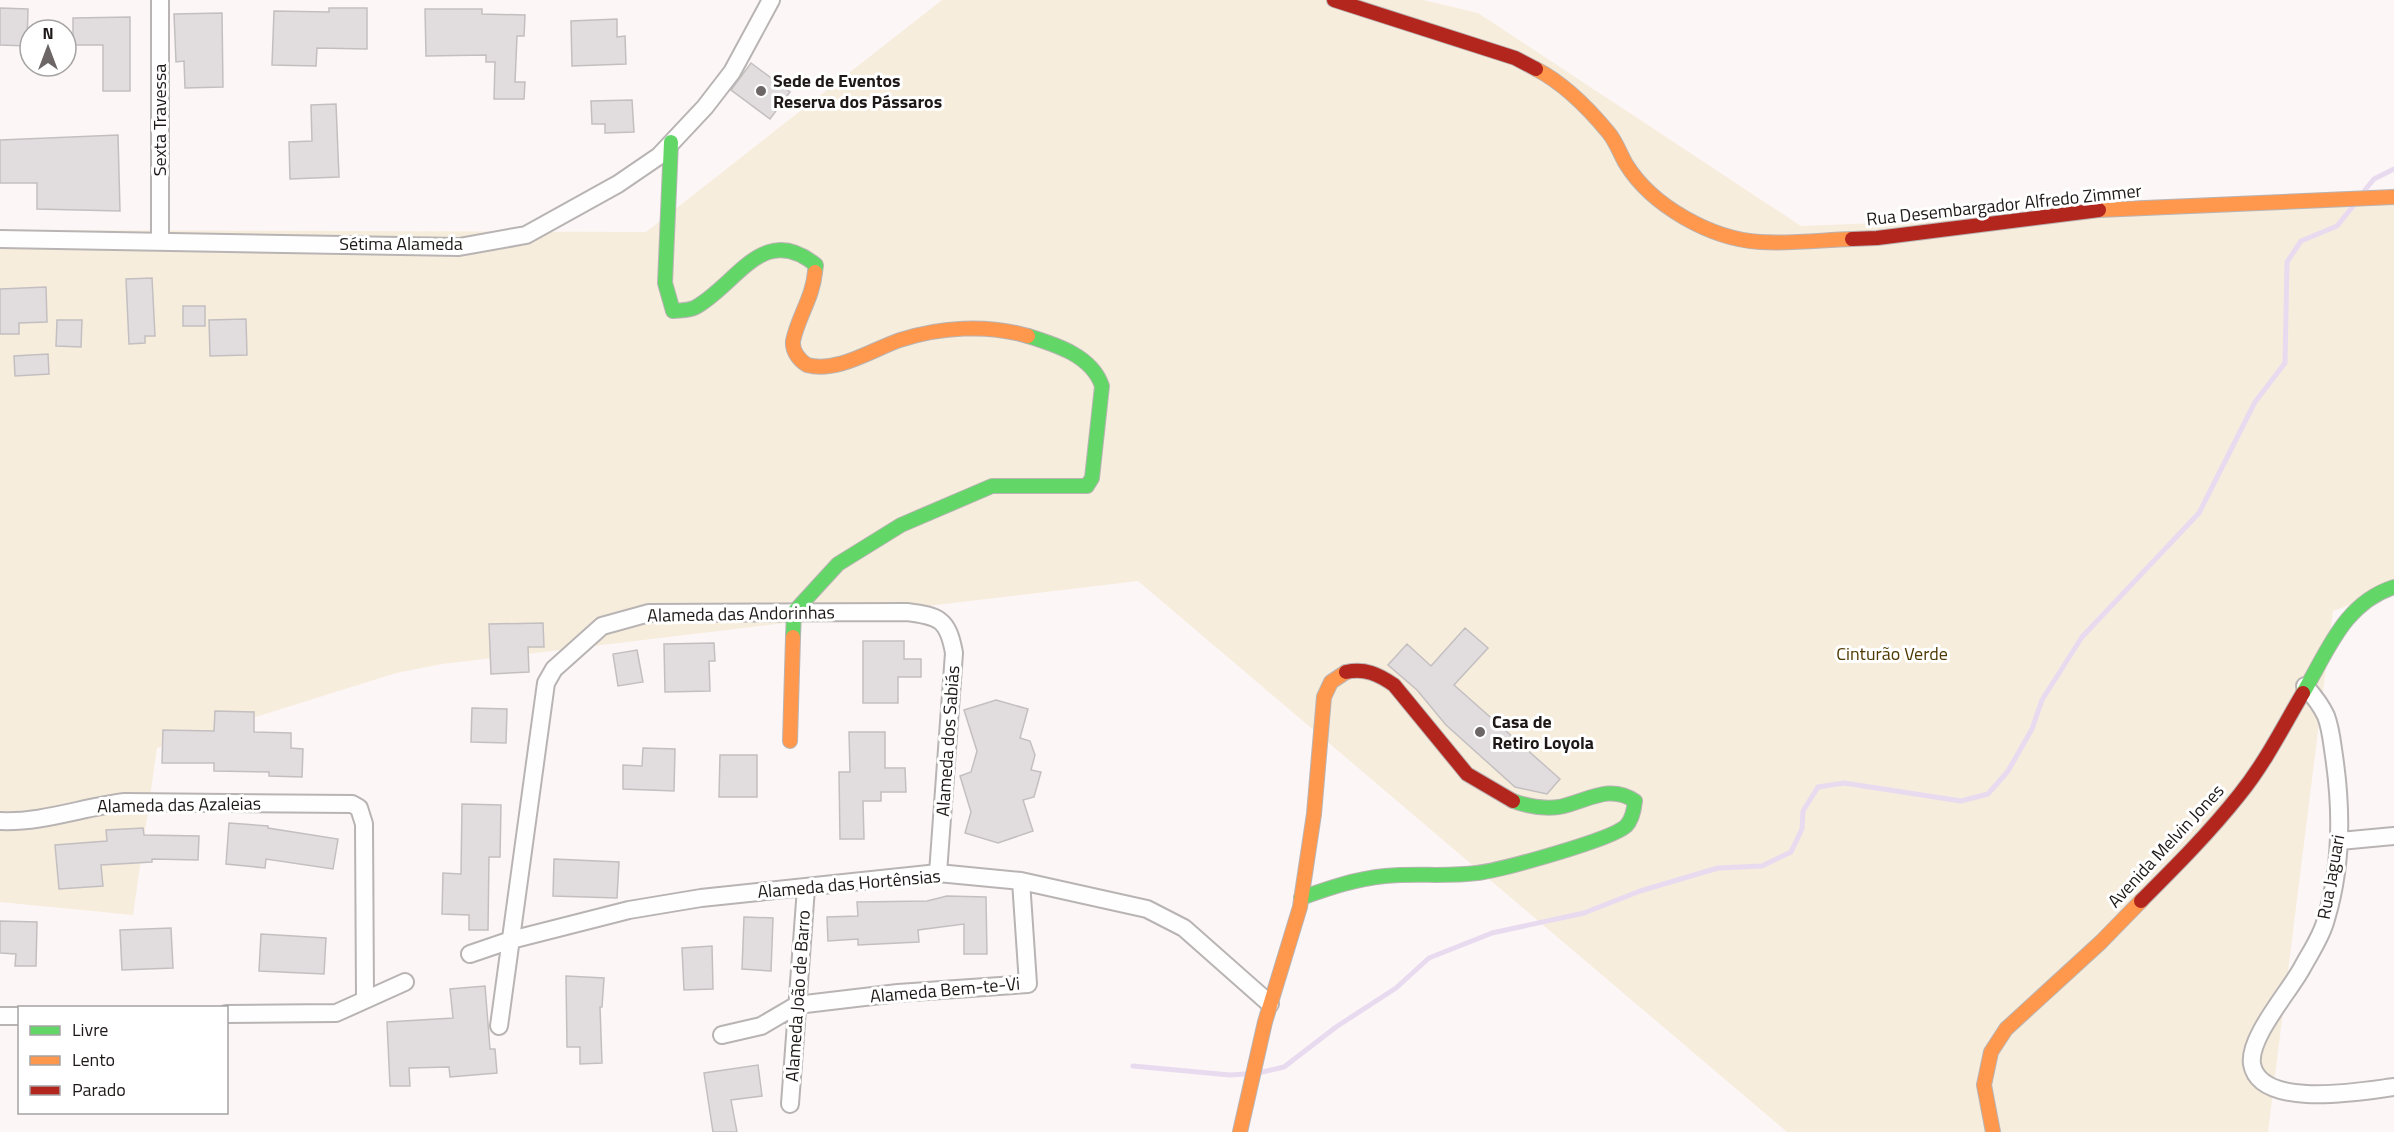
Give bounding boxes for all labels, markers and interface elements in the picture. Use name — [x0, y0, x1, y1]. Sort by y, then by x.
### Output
north arrow — [18, 18, 78, 78]
text: N — [42, 21, 54, 45]
street label: Sexta Travessa — [146, 64, 173, 176]
place label: Sede de Eventos Reserva dos Pássaros — [773, 67, 942, 115]
marker: Sede de Eventos Reserva dos Pássaros — [754, 84, 768, 98]
street label: Rua Desembargador Alfredo Zimmer — [1865, 177, 2143, 232]
street label: Sétima Alameda — [339, 230, 463, 257]
street label: Alameda das Andorinhas — [647, 598, 835, 629]
park label: Cinturão Verde — [1836, 640, 1948, 667]
street label: Alameda dos Sabiás — [929, 664, 966, 817]
place label: Casa de Retiro Loyola — [1492, 708, 1594, 756]
marker: Casa de Retiro Loyola — [1473, 725, 1487, 739]
street label: Avenida Melvin Jones — [2101, 778, 2230, 913]
street label: Alameda das Azaleias — [97, 790, 261, 819]
street label: Rua Jaguari — [2310, 832, 2351, 922]
street label: Alameda das Hortênsias — [756, 862, 942, 905]
street label: Alameda João de Barro — [778, 909, 817, 1083]
street label: Alameda Bem-te-Vi — [869, 969, 1021, 1010]
legend — [18, 1006, 228, 1114]
text: Livre — [72, 1016, 108, 1043]
text: Lento — [72, 1046, 115, 1073]
text: Parado — [72, 1076, 126, 1103]

